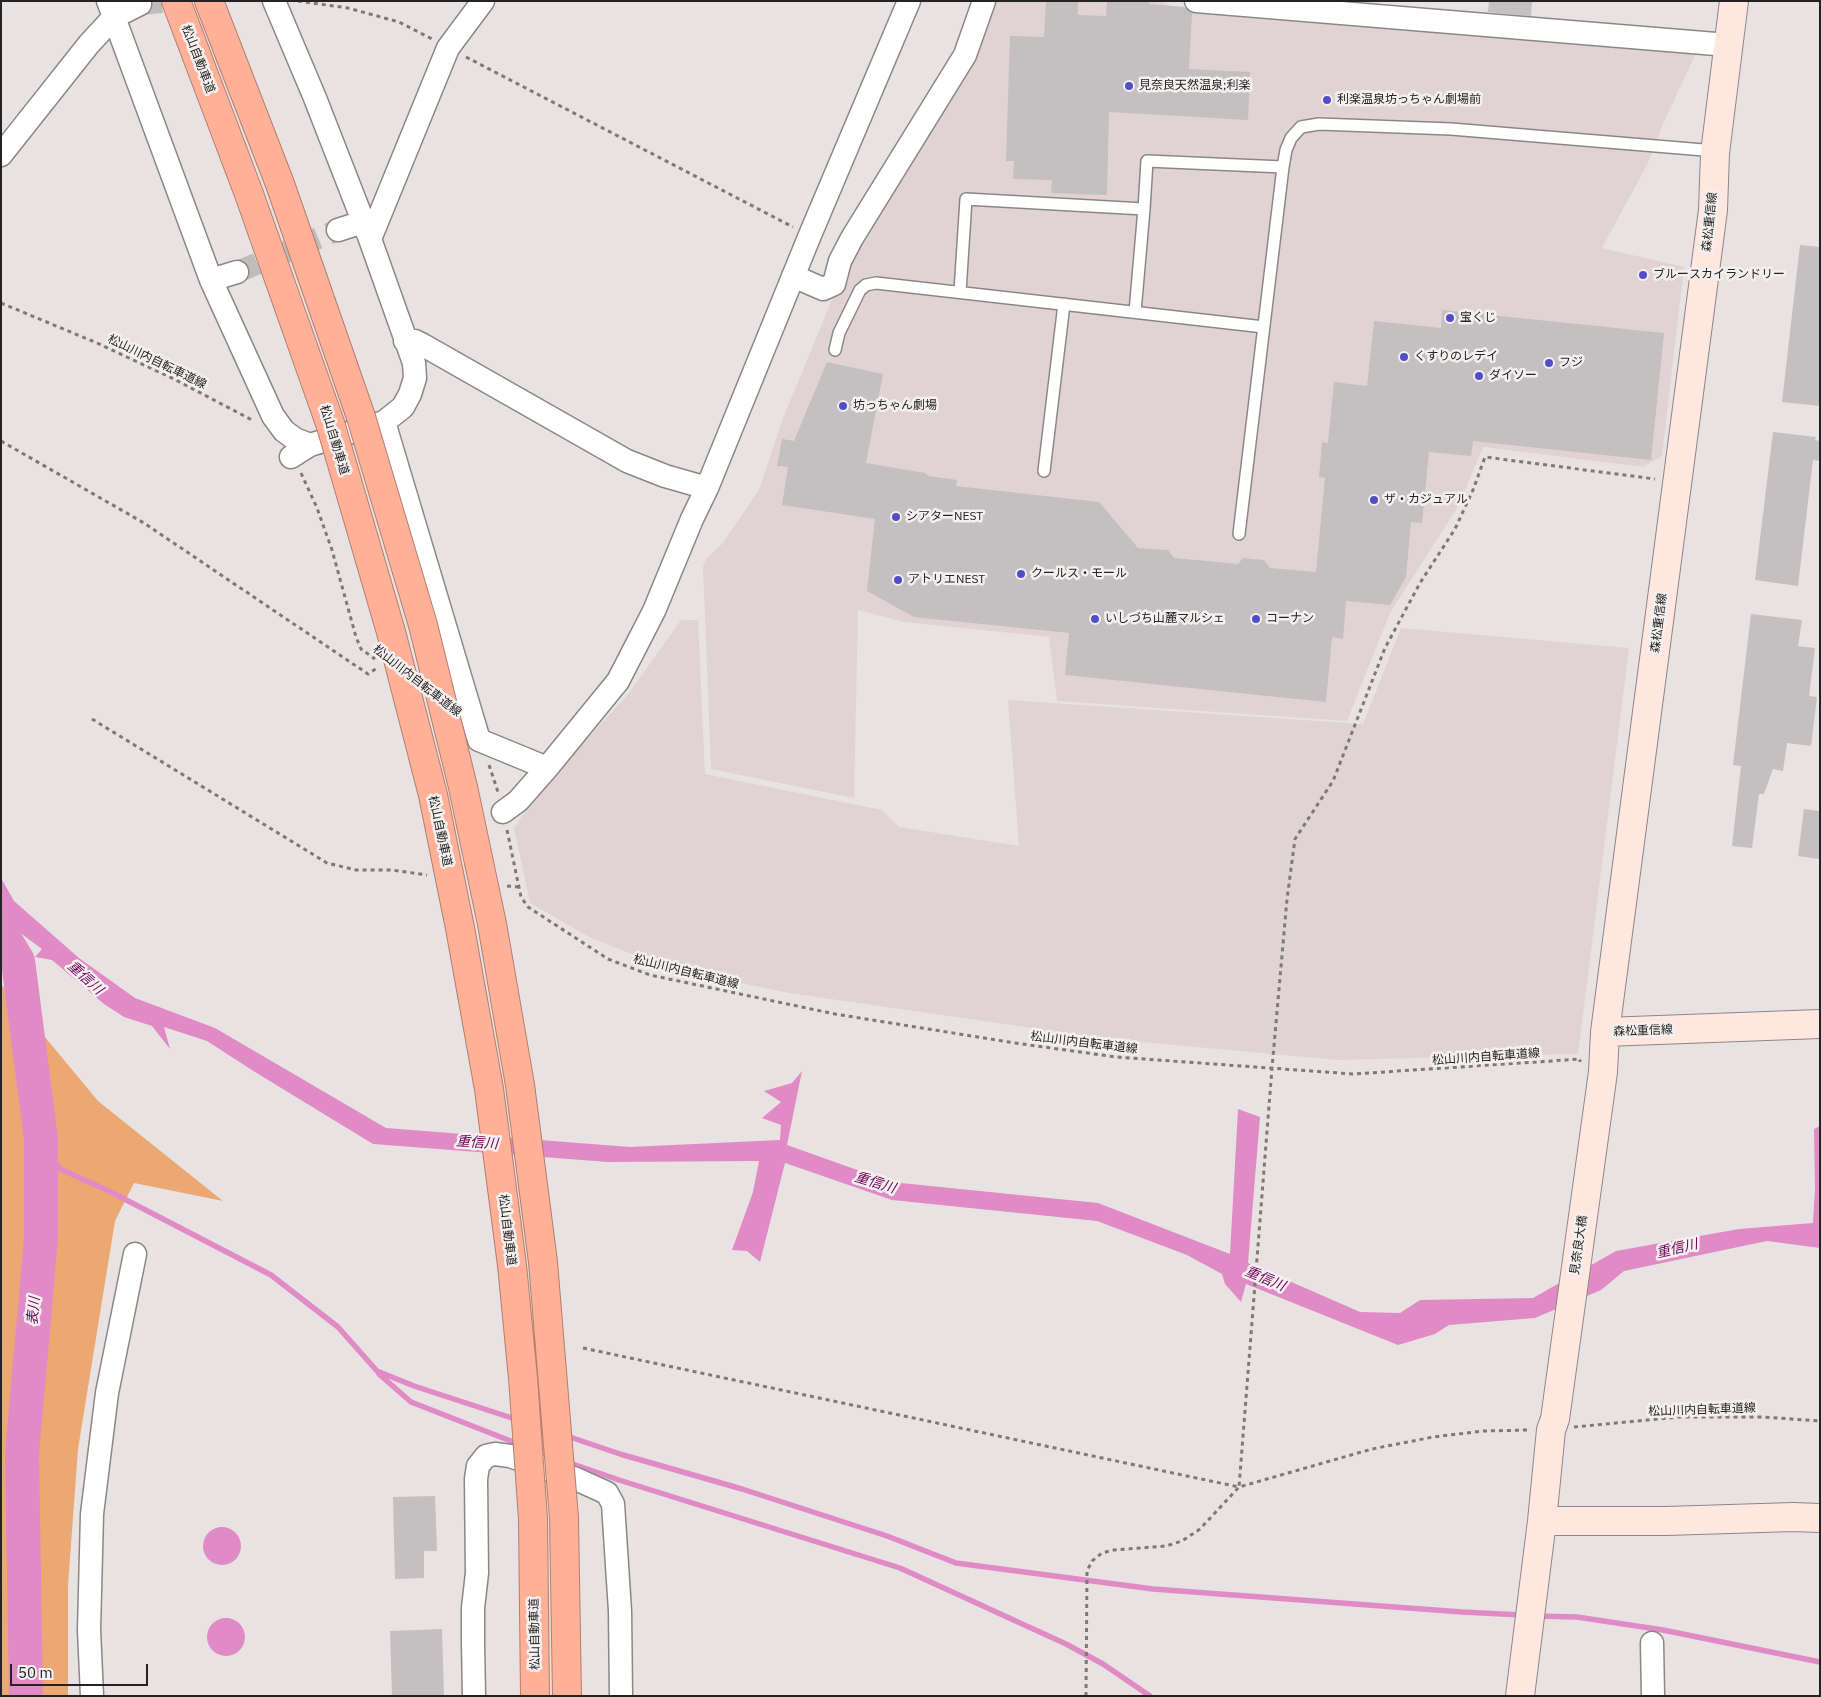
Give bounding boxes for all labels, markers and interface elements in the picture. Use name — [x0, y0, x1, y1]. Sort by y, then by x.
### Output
street label: 松山自動車道 — [178, 23, 218, 95]
place label: 見奈良天然温泉;利楽 — [1139, 79, 1251, 93]
marker: 見奈良天然温泉;利楽 — [1123, 80, 1135, 92]
place label: 利楽温泉坊っちゃん劇場前 — [1337, 93, 1481, 107]
marker: 利楽温泉坊っちゃん劇場前 — [1321, 94, 1333, 106]
street label: 森松重信線 — [1700, 191, 1720, 253]
place label: ブルースカイランドリー — [1653, 268, 1785, 282]
marker: ブルースカイランドリー — [1637, 269, 1649, 281]
place label: 宝くじ — [1460, 311, 1496, 325]
marker: 宝くじ — [1444, 312, 1456, 324]
street label: 松山川内自転車道線 — [105, 332, 209, 392]
place label: くすりのレデイ — [1414, 350, 1498, 364]
marker: くすりのレデイ — [1398, 351, 1410, 363]
place label: フジ — [1559, 356, 1583, 370]
marker: フジ — [1543, 357, 1555, 369]
place label: ダイソー — [1489, 369, 1537, 383]
marker: ダイソー — [1473, 370, 1485, 382]
place label: 坊っちゃん劇場 — [853, 399, 937, 413]
marker: 坊っちゃん劇場 — [837, 400, 849, 412]
street label: 松山自動車道 — [317, 403, 351, 477]
place label: ザ・カジュアル — [1384, 493, 1468, 507]
marker: ザ・カジュアル — [1368, 494, 1380, 506]
place label: シアターNEST — [906, 510, 983, 524]
marker: シアターNEST — [890, 511, 902, 523]
place label: クールス・モール — [1031, 567, 1127, 581]
marker: クールス・モール — [1015, 568, 1027, 580]
place label: アトリエNEST — [908, 573, 985, 587]
marker: アトリエNEST — [892, 574, 904, 586]
street label: 森松重信線 — [1648, 592, 1670, 654]
place label: いしづち山麓マルシェ — [1105, 612, 1225, 626]
place label: コーナン — [1266, 612, 1314, 626]
marker: いしづち山麓マルシェ — [1089, 613, 1101, 625]
marker: コーナン — [1250, 613, 1262, 625]
street label: 松山川内自転車道線 — [370, 642, 464, 720]
street label: 松山自動車道 — [425, 794, 455, 868]
street label: 松山川内自転車道線 — [632, 952, 740, 992]
water label: 重信川 — [64, 958, 106, 998]
street label: 森松重信線 — [1613, 1023, 1673, 1039]
street label: 松山川内自転車道線 — [1030, 1029, 1138, 1057]
street label: 松山川内自転車道線 — [1432, 1046, 1540, 1068]
water label: 重信川 — [455, 1133, 499, 1153]
water label: 重信川 — [852, 1169, 898, 1197]
street label: 松山自動車道 — [495, 1193, 519, 1267]
street label: 見奈良大橋 — [1568, 1214, 1590, 1276]
water label: 重信川 — [1655, 1236, 1699, 1262]
water label: 重信川 — [1242, 1263, 1288, 1295]
water label: 表川 — [24, 1296, 44, 1326]
street label: 松山川内自転車道線 — [1648, 1401, 1756, 1419]
street label: 松山自動車道 — [527, 1598, 543, 1670]
scale bar — [12, 1654, 150, 1686]
text: 50 m — [18, 1663, 53, 1682]

